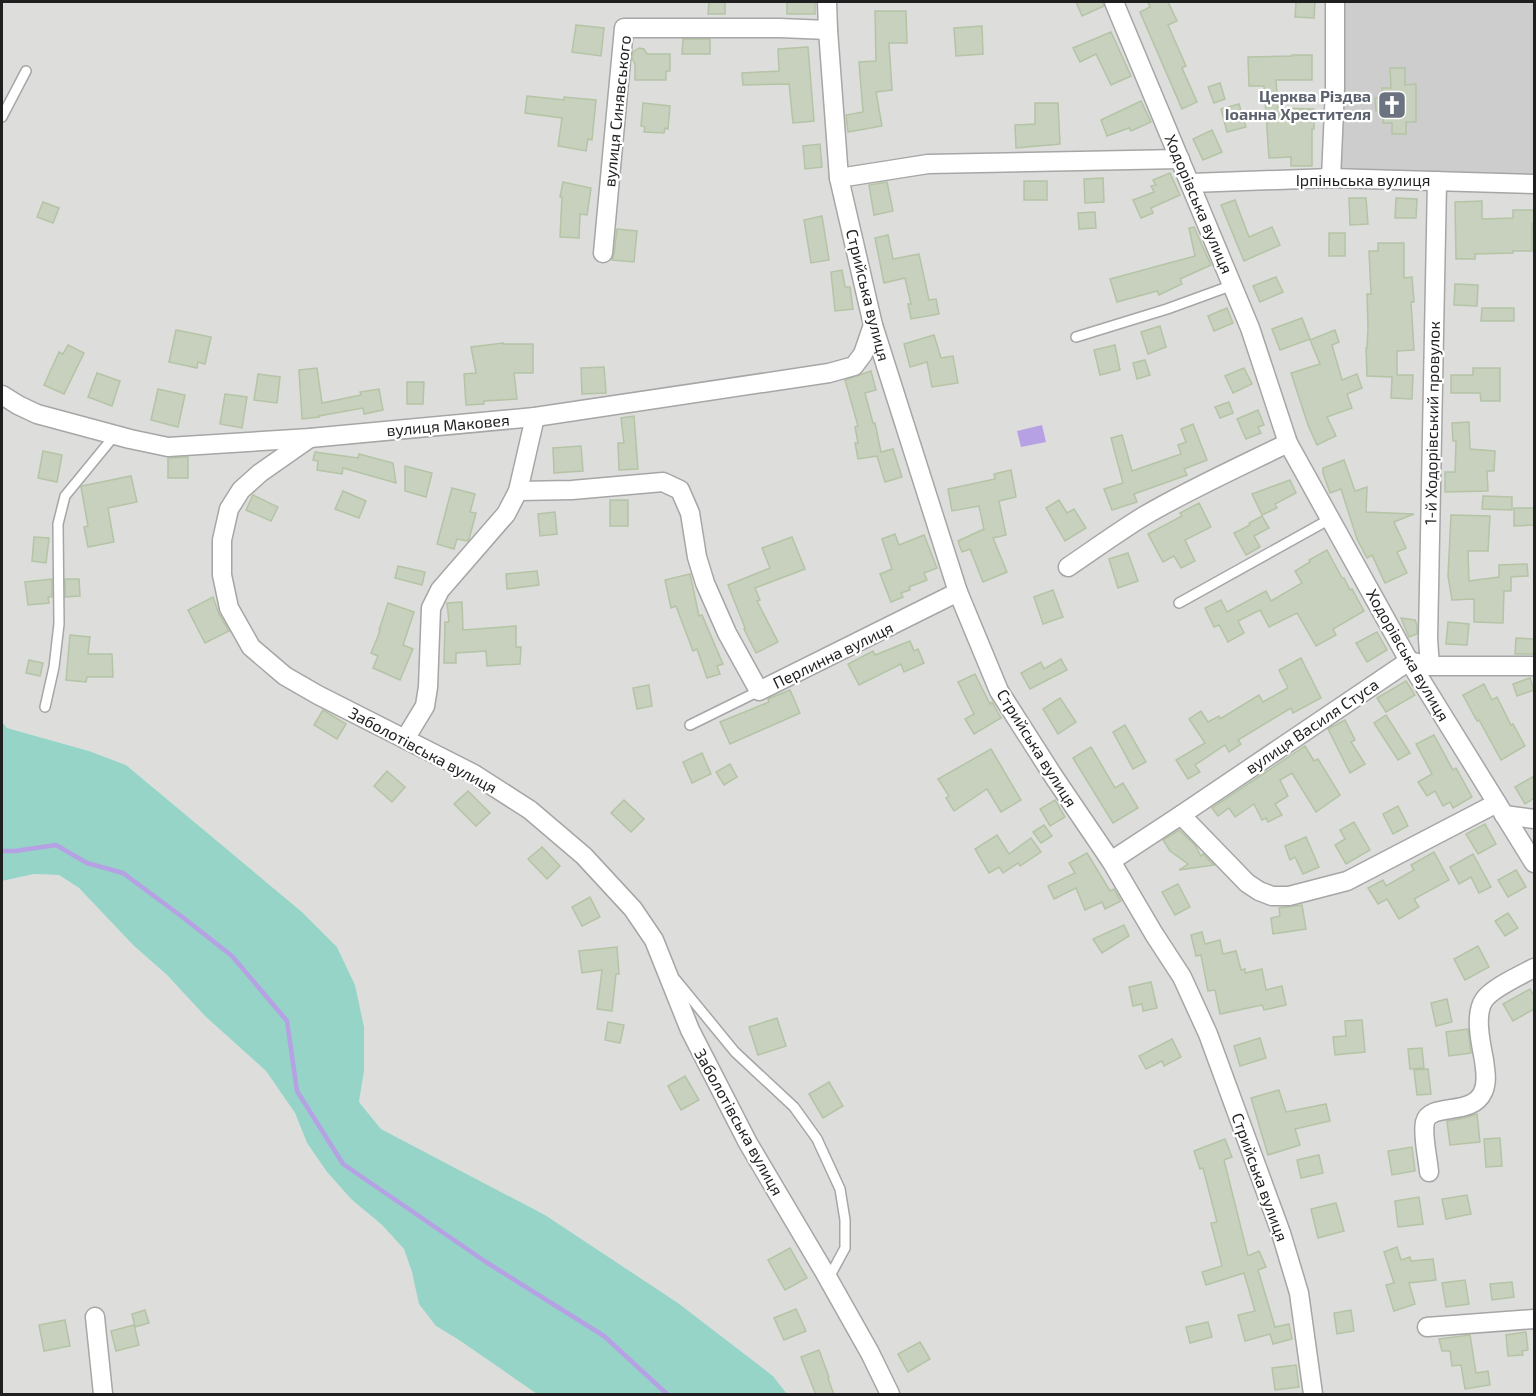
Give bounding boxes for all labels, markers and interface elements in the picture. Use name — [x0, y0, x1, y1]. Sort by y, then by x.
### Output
street label: вулиця Синявського — [599, 34, 635, 188]
place label: Церква Різдва Іоанна Хрестителя — [1225, 86, 1371, 123]
church icon: Церква Різдва Іоанна Хрестителя — [1376, 89, 1408, 121]
street label: Ходорівська вулиця — [1161, 131, 1237, 277]
street label: Ірпіньська вулиця — [1296, 170, 1430, 190]
street label: Стрийська вулиця — [842, 227, 894, 363]
street label: 1-й Ходорівський провулок — [1420, 320, 1444, 525]
street label: вулиця Маковея — [386, 410, 510, 440]
street label: Ходорівська вулиця — [1362, 585, 1454, 725]
street label: Перлинна вулиця — [770, 617, 896, 693]
street label: вулиця Василя Стуса — [1242, 674, 1382, 778]
street label: Стрийська вулиця — [993, 685, 1081, 811]
street label: Заболотівська вулиця — [345, 702, 501, 798]
street label: Заболотівська вулиця — [690, 1045, 788, 1199]
street label: Стрийська вулиця — [1227, 1110, 1293, 1244]

